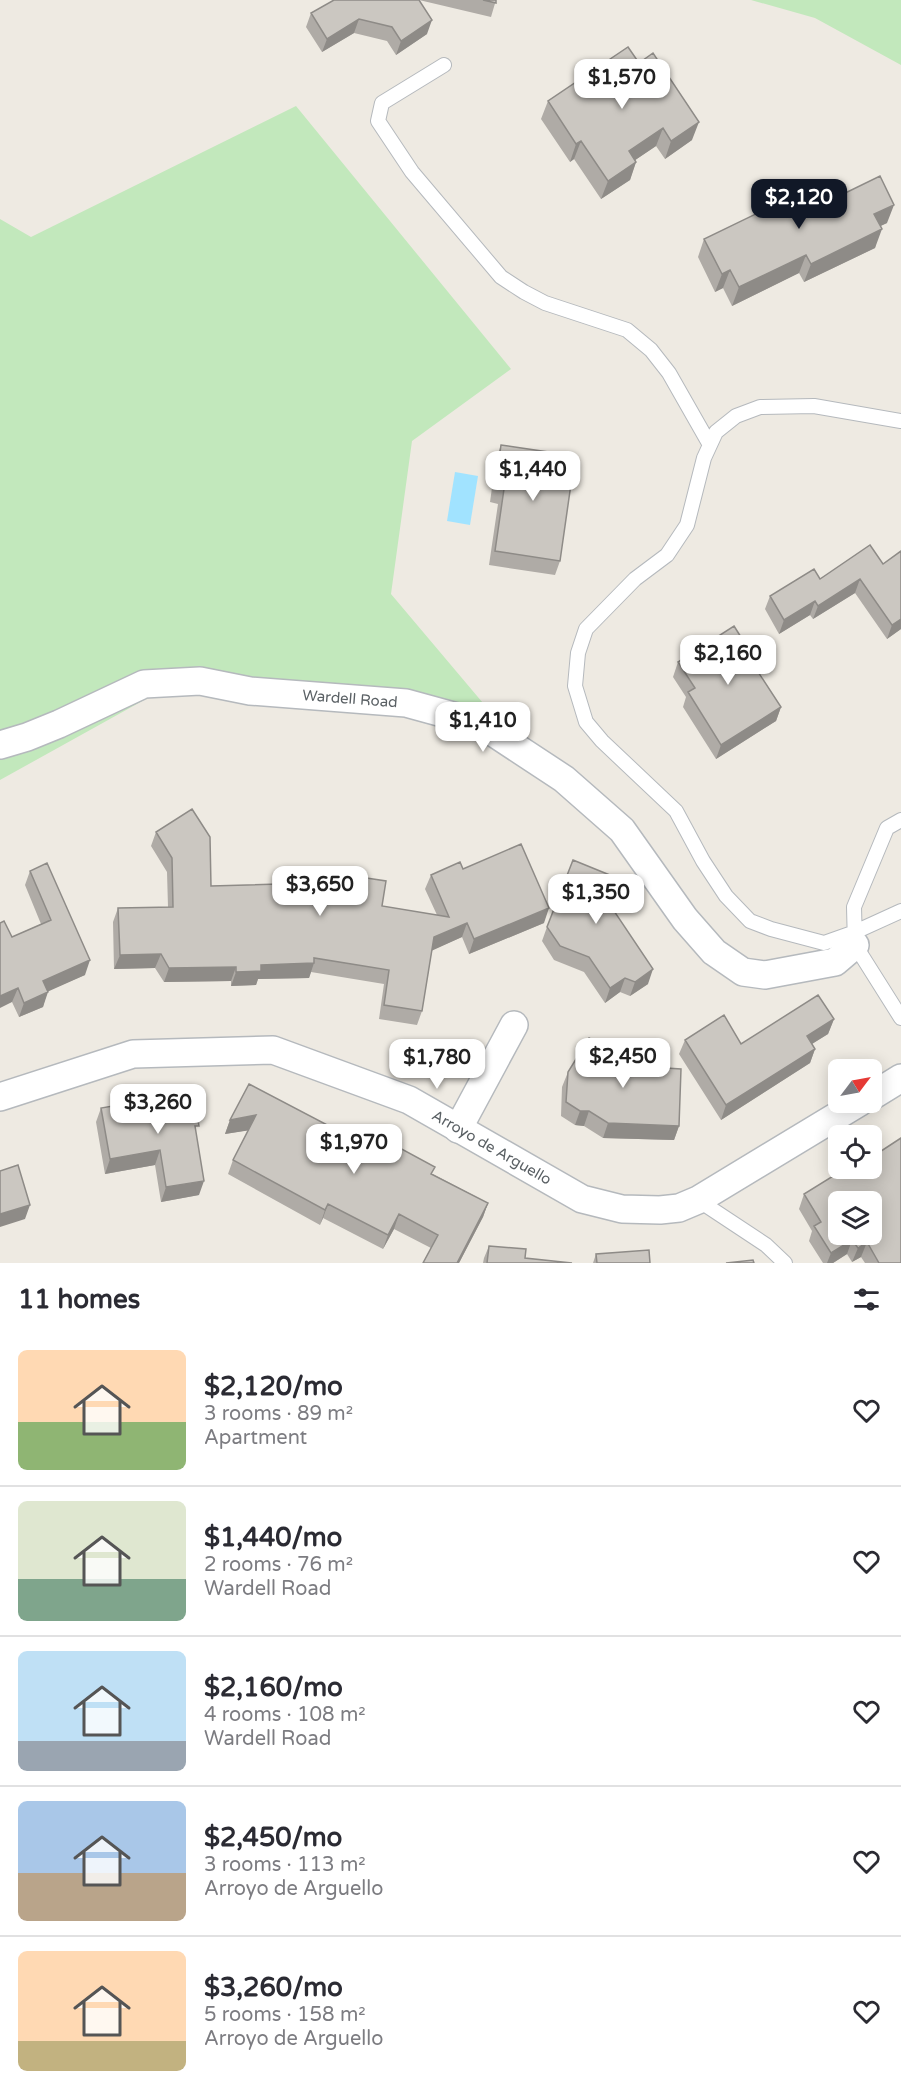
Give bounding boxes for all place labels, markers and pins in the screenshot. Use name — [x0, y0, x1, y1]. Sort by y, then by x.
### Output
pin: $1,570 — [573, 59, 671, 110]
pin: $2,120 — [750, 179, 848, 230]
pin: $1,440 — [484, 451, 582, 502]
pin: $2,160 — [679, 635, 777, 686]
pin: $1,410 — [434, 702, 532, 753]
pin: $3,650 — [271, 866, 369, 917]
pin: $1,350 — [547, 874, 645, 925]
pin: $2,450 — [574, 1038, 672, 1089]
pin: $1,780 — [388, 1039, 486, 1090]
pin: $3,260 — [109, 1084, 207, 1135]
pin: $1,970 — [305, 1124, 403, 1175]

